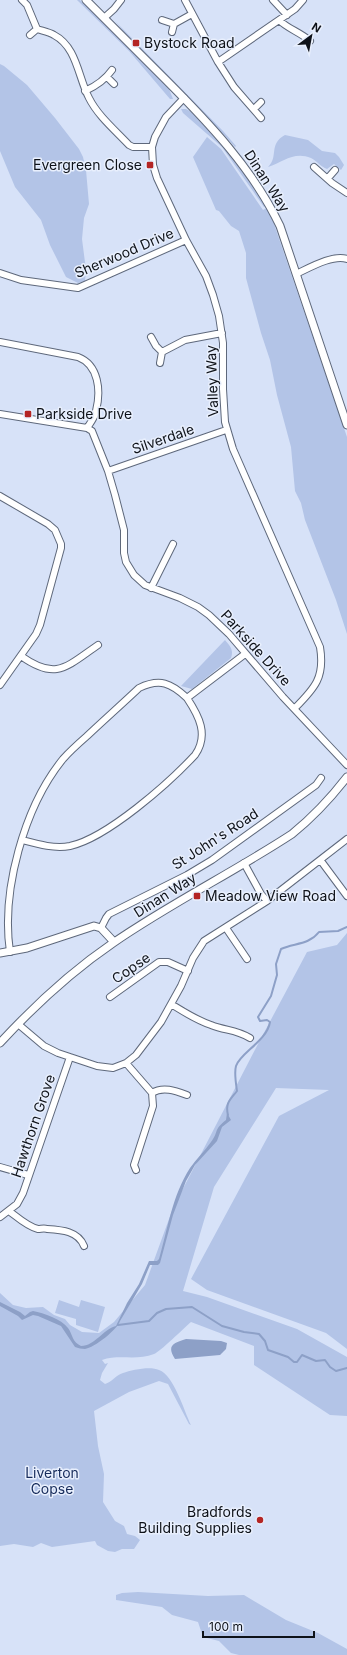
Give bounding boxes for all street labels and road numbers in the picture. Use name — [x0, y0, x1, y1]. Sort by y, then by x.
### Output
street label: Dinan Way — [241, 147, 294, 215]
street label: Sherwood Drive — [72, 224, 176, 281]
street label: Valley Way — [202, 345, 221, 417]
street label: Silverdale — [130, 420, 196, 457]
street label: Parkside Drive — [218, 606, 295, 689]
street label: St John's Road — [168, 804, 261, 873]
street label: Dinan Way — [130, 869, 199, 920]
street label: Copse — [108, 948, 153, 987]
street label: Hawthorn Grove — [7, 1072, 58, 1180]

